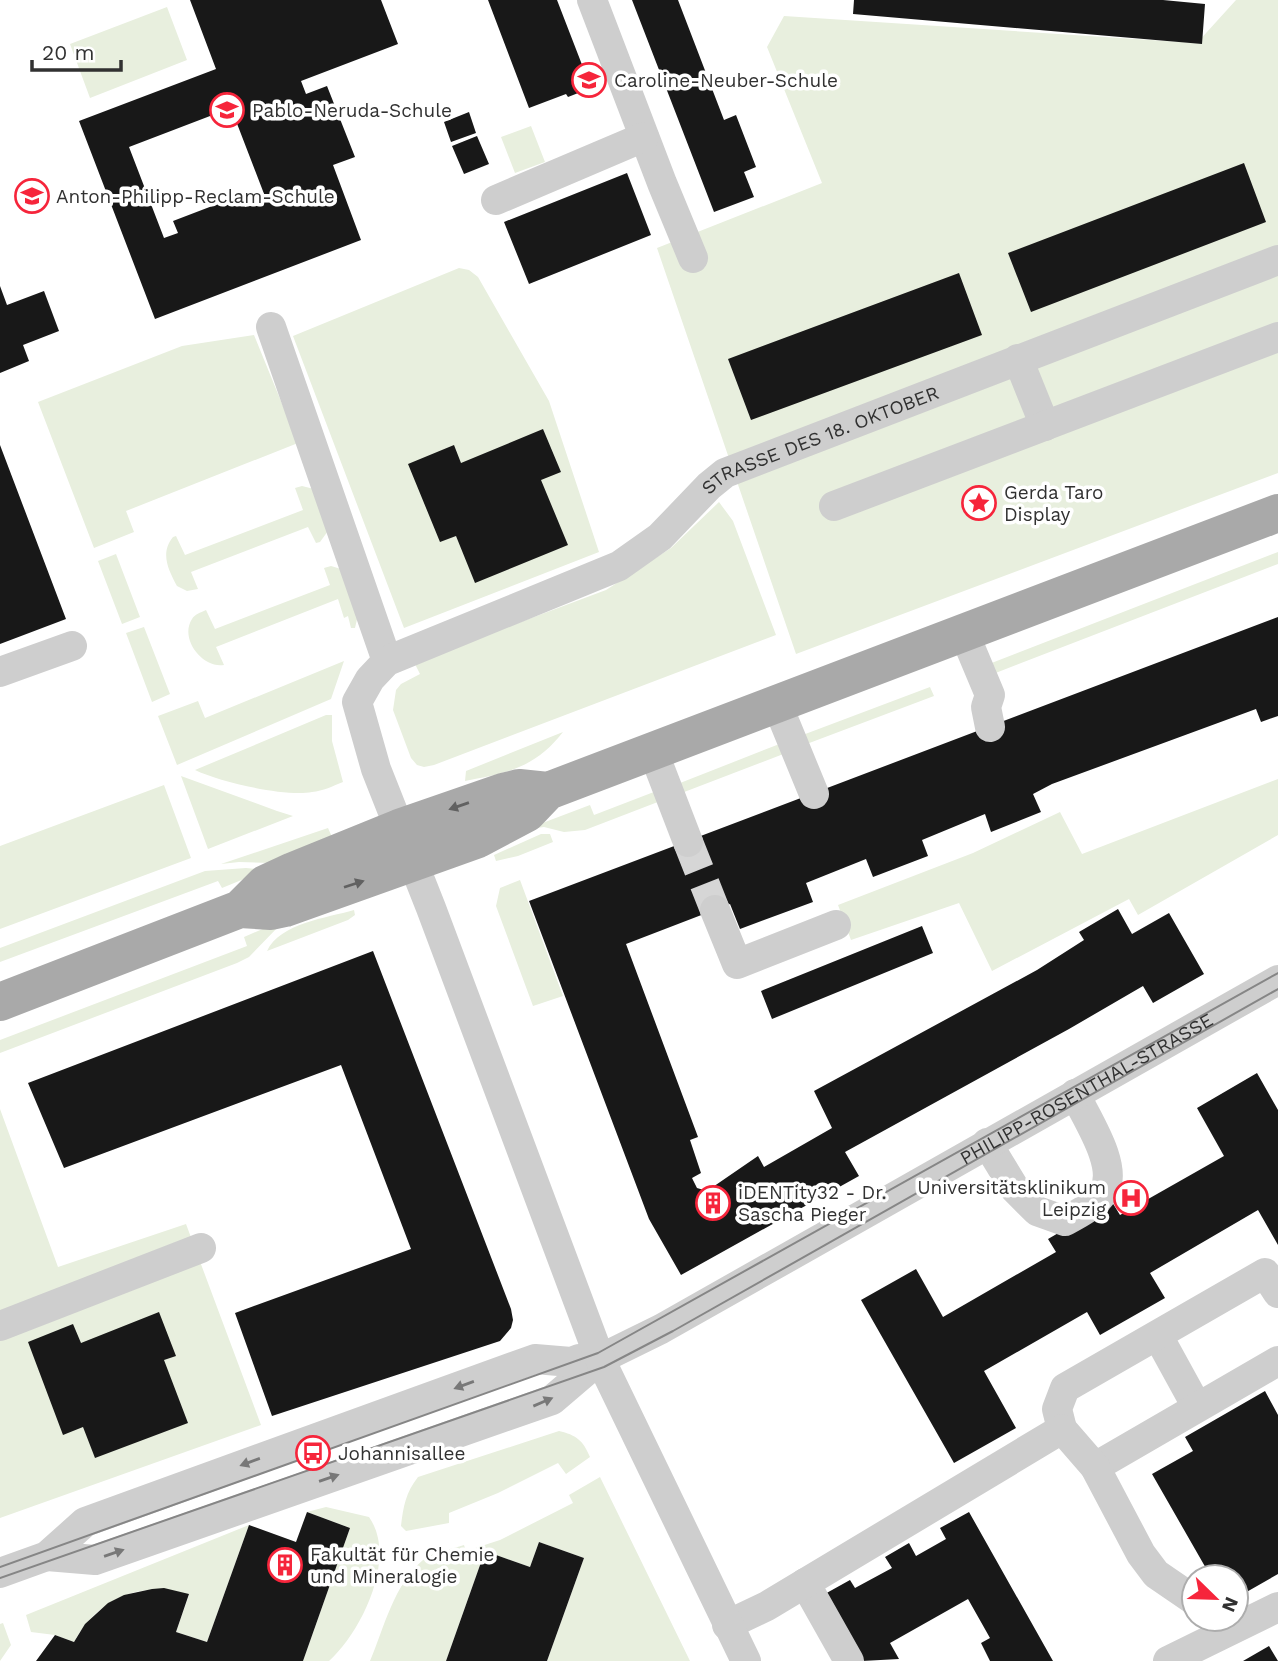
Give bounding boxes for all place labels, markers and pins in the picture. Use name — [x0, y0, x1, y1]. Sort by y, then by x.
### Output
school or university icon: Caroline-Neuber-Schule — [570, 61, 608, 99]
place label: Caroline-Neuber-Schule — [614, 69, 838, 92]
school or university icon: Pablo-Neruda-Schule — [208, 91, 246, 129]
place label: Pablo-Neruda-Schule — [252, 99, 452, 122]
school or university icon: Anton-Philipp-Reclam-Schule — [13, 177, 51, 215]
place label: Anton-Philipp-Reclam-Schule — [56, 185, 335, 208]
place label: Gerda Taro Display — [1004, 481, 1104, 526]
place icon: Gerda Taro Display — [960, 484, 998, 522]
place label: Universitätsklinikum Leipzig — [917, 1176, 1107, 1221]
hospital icon: Universitätsklinikum Leipzig — [1112, 1179, 1150, 1217]
place label: iDENTity32 - Dr. Sascha Pieger — [738, 1181, 887, 1226]
building icon: iDENTity32 - Dr. Sascha Pieger — [694, 1184, 732, 1222]
bus stop icon: Johannisallee — [294, 1434, 332, 1472]
place label: Johannisallee — [338, 1442, 465, 1465]
place label: Fakultät für Chemie und Mineralogie — [310, 1543, 495, 1588]
building icon: Fakultät für Chemie und Mineralogie — [266, 1546, 304, 1584]

